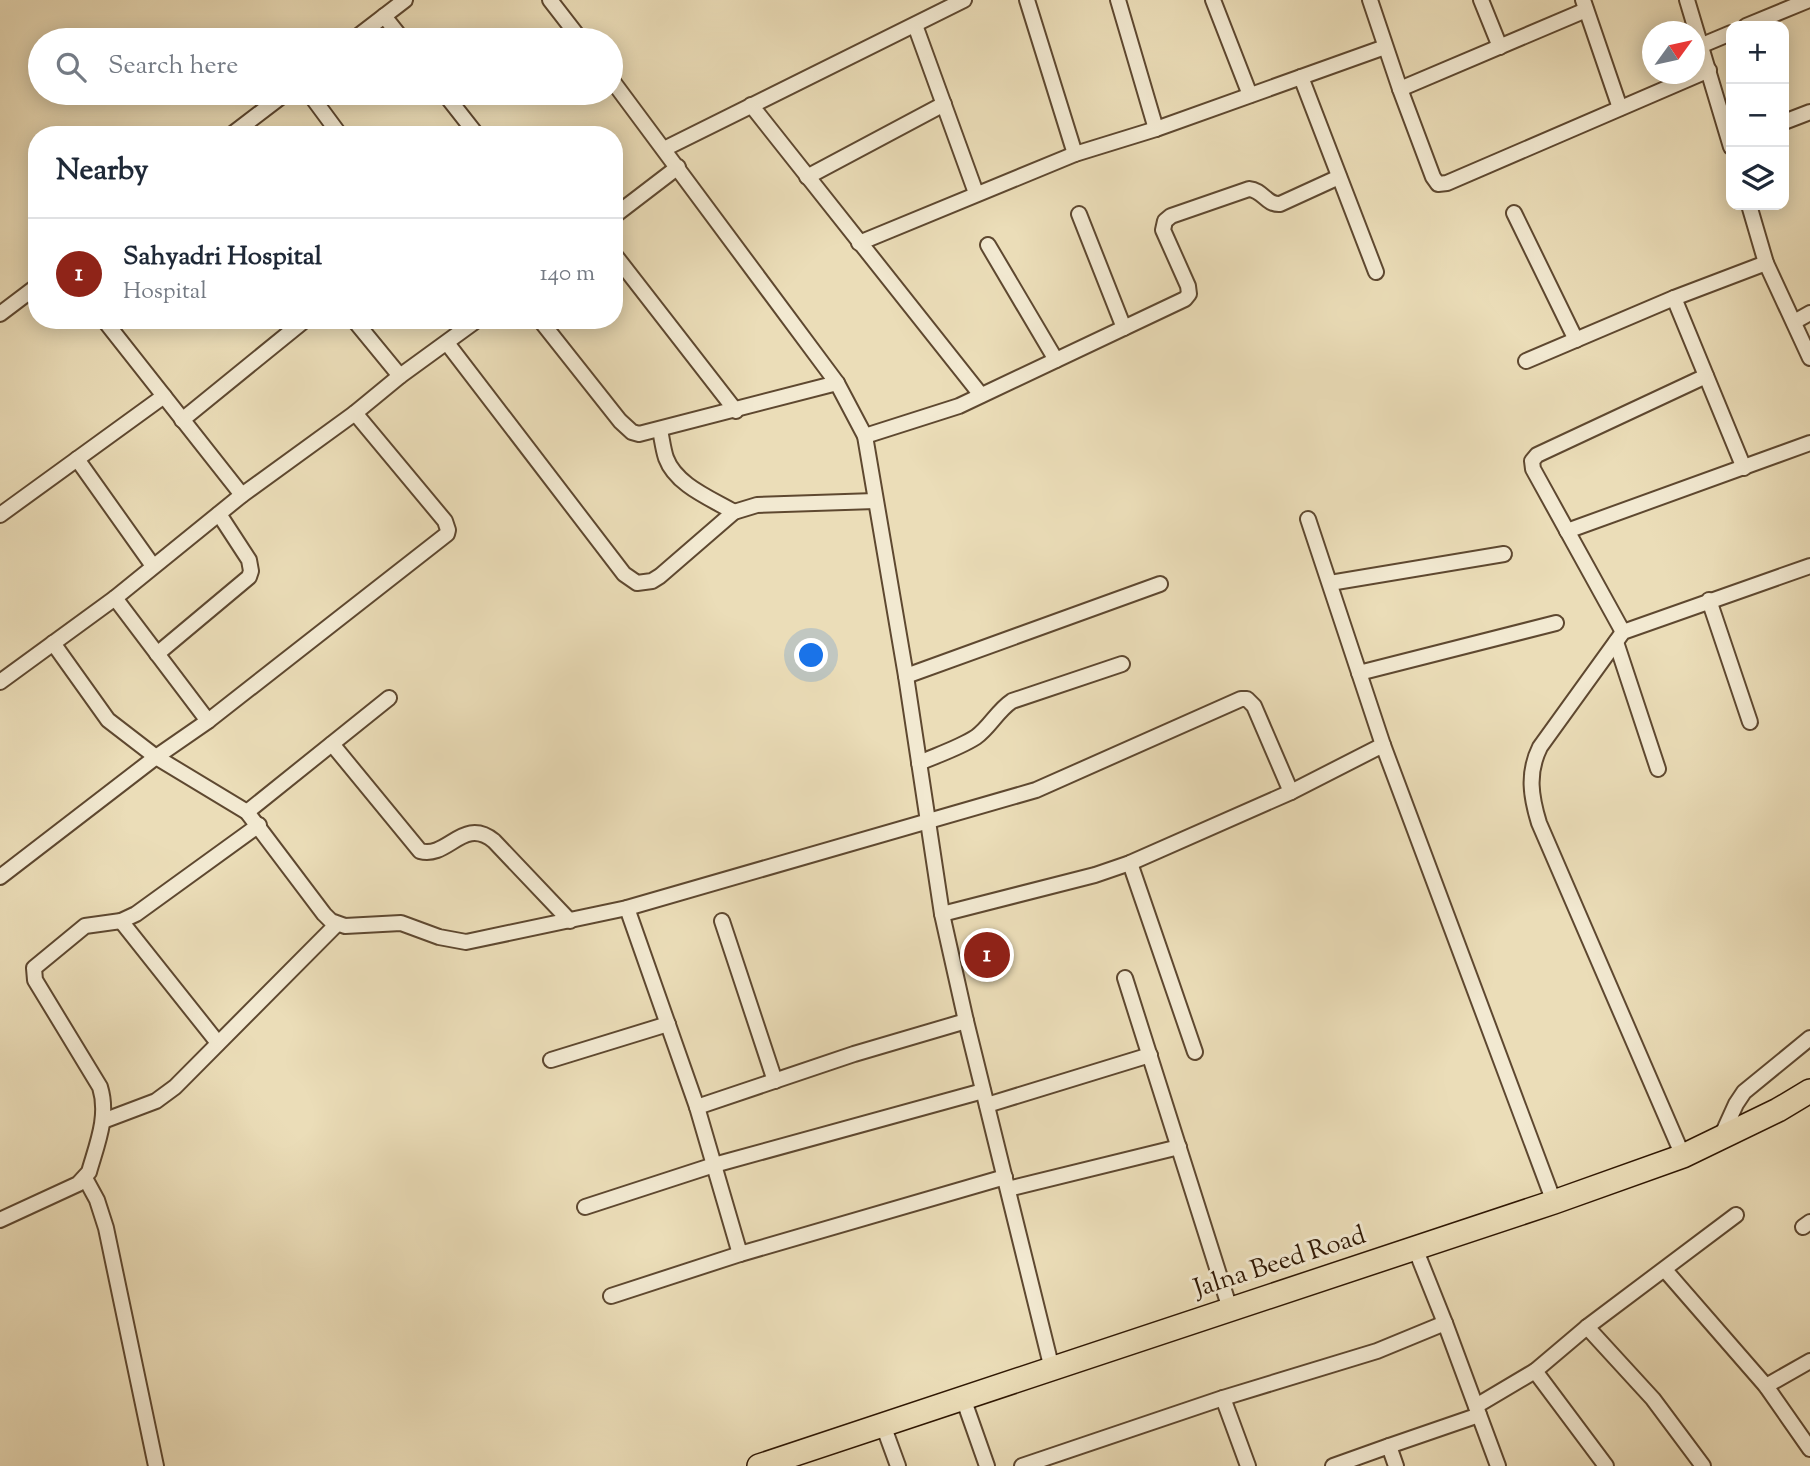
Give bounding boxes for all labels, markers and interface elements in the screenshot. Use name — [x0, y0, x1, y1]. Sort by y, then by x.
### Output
north arrow — [1642, 21, 1705, 84]
map controls — [1726, 21, 1789, 210]
button: + — [1726, 21, 1789, 84]
search box — [28, 28, 623, 105]
icon: search — [52, 48, 90, 86]
text: Search here — [108, 48, 238, 85]
button: − — [1726, 84, 1789, 147]
button: layers — [1726, 147, 1789, 210]
text: Nearby — [56, 150, 148, 193]
text: Sahyadri Hospital — [123, 239, 322, 276]
text: 1 — [75, 258, 83, 291]
text: 140 m — [540, 258, 595, 291]
text: Hospital — [123, 276, 207, 309]
your location — [794, 638, 828, 672]
pin: 1 — [964, 929, 1010, 981]
street label: Jalna Beed Road — [1187, 1218, 1371, 1309]

